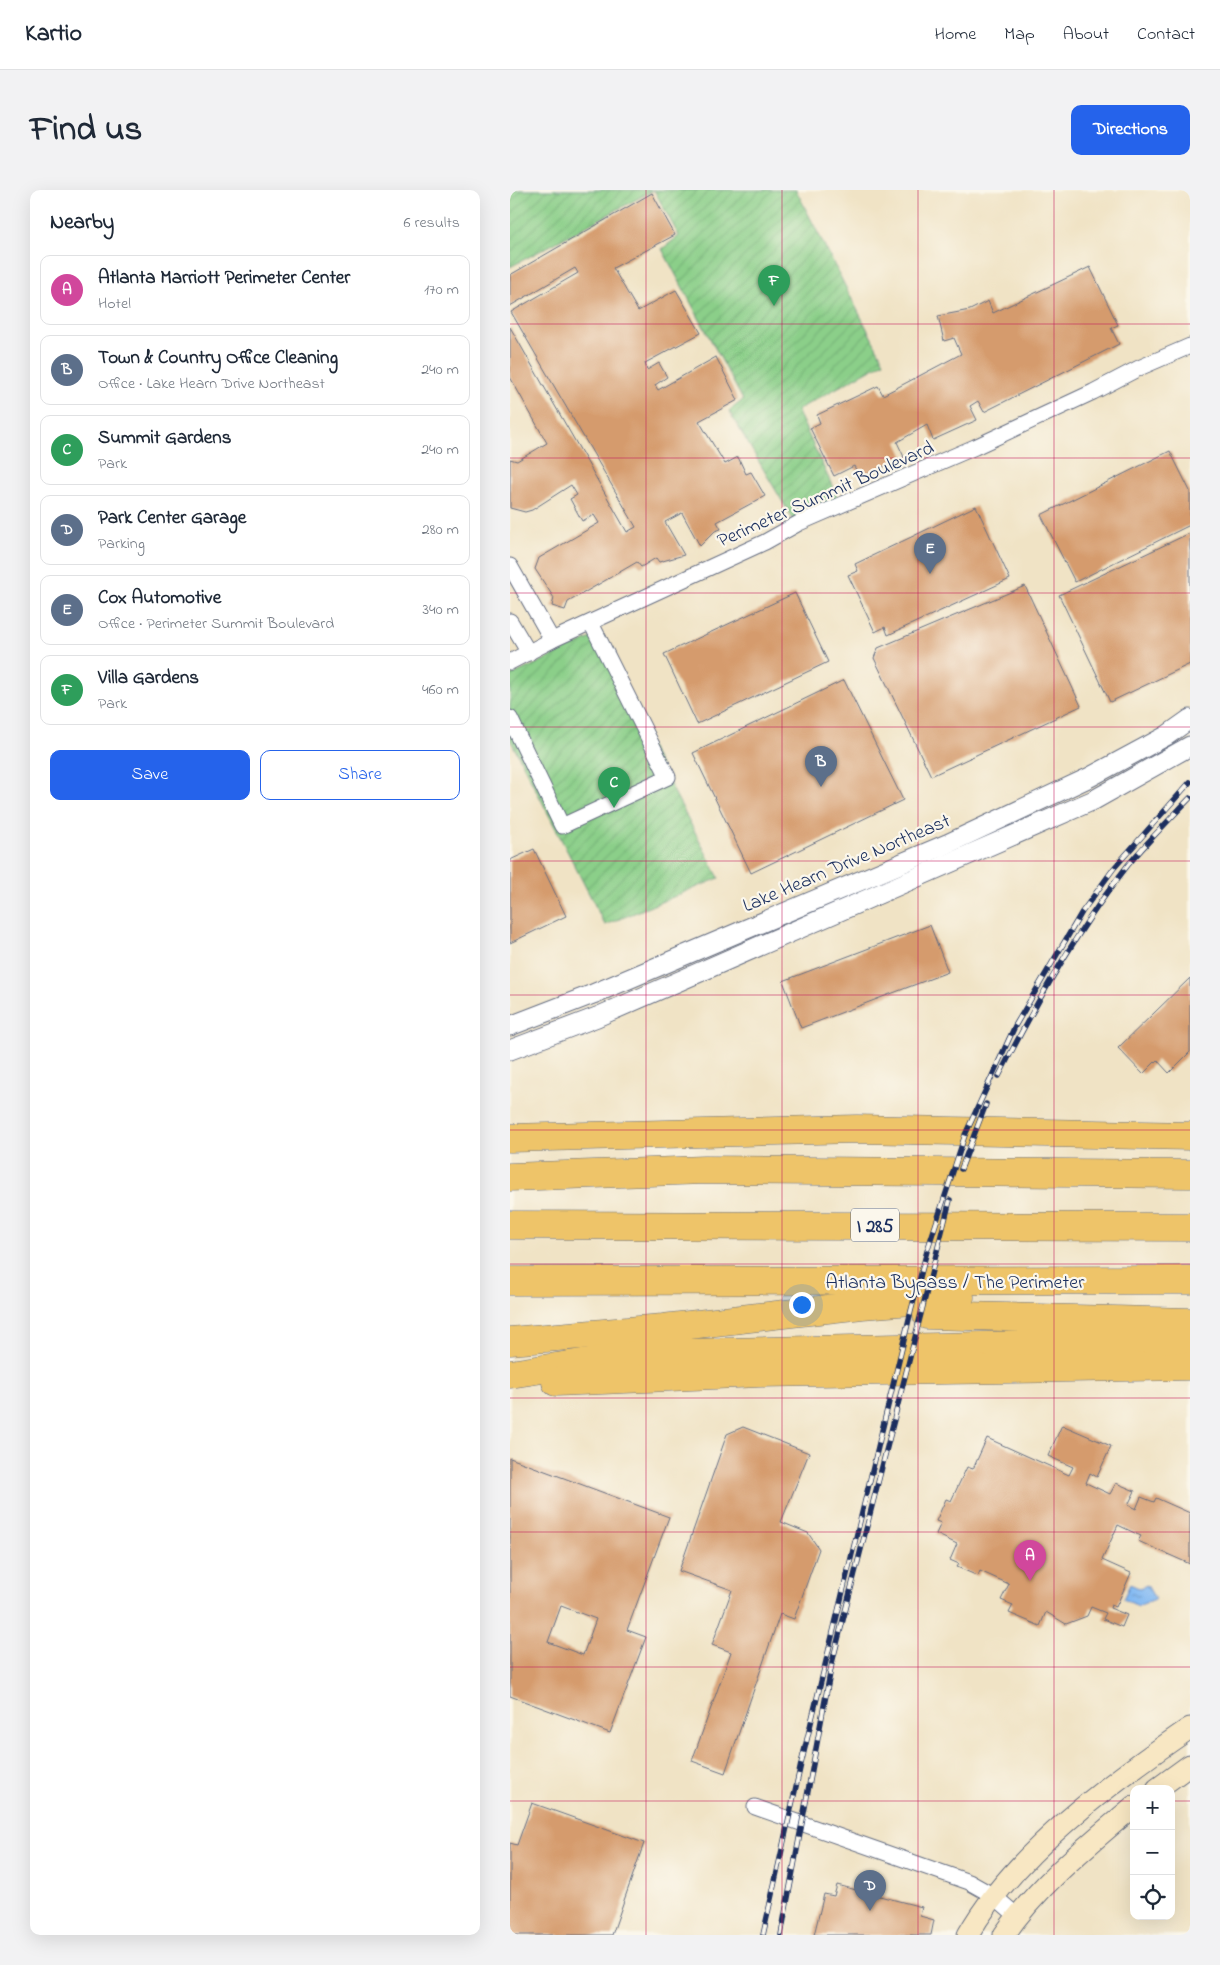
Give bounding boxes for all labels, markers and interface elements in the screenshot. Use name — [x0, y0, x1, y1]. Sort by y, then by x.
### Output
text: Kartio — [25, 17, 82, 52]
text: Home — [935, 22, 976, 48]
text: Map — [1004, 22, 1035, 48]
text: About — [1063, 22, 1109, 48]
text: Contact — [1137, 22, 1195, 48]
text: Find us — [30, 105, 142, 156]
button: Directions — [1071, 105, 1190, 155]
text: Nearby — [50, 208, 114, 238]
text: 6 results — [403, 211, 460, 235]
text: Atlanta Marriott Perimeter Center — [98, 265, 350, 292]
pin: F — [758, 265, 790, 306]
text: A — [62, 278, 72, 302]
text: 170 m — [424, 278, 459, 302]
text: Hotel — [98, 292, 131, 316]
text: Town & Country Office Cleaning — [98, 345, 338, 372]
text: B — [62, 358, 72, 382]
text: 240 m — [421, 358, 459, 382]
text: Office · Lake Hearn Drive Northeast — [98, 372, 325, 396]
text: Summit Gardens — [98, 425, 231, 452]
street label: Perimeter Summit Boulevard — [713, 434, 939, 556]
text: C — [63, 438, 71, 462]
text: 240 m — [421, 438, 459, 462]
text: Park — [98, 452, 127, 476]
text: Park Center Garage — [98, 505, 246, 532]
text: D — [61, 518, 73, 542]
text: 280 m — [422, 518, 459, 542]
text: Parking — [98, 532, 145, 556]
pin: E — [914, 533, 946, 574]
text: Cox Automotive — [98, 585, 221, 612]
text: E — [62, 598, 72, 622]
text: 340 m — [422, 598, 459, 622]
text: Office · Perimeter Summit Boulevard — [98, 612, 334, 636]
text: Villa Gardens — [98, 665, 199, 692]
text: F — [62, 678, 72, 702]
text: 460 m — [422, 678, 459, 702]
text: Park — [98, 692, 127, 716]
pin: B — [805, 746, 837, 787]
button: Save — [50, 750, 250, 800]
button: Share — [260, 750, 460, 800]
pin: C — [598, 767, 630, 808]
street label: Lake Hearn Drive Northeast — [739, 807, 956, 921]
road number: I 285 — [851, 1208, 899, 1242]
street label: Atlanta Bypass / The Perimeter — [826, 1269, 1085, 1298]
your location — [789, 1292, 815, 1318]
pin: A — [1014, 1540, 1046, 1581]
map controls — [1130, 1785, 1175, 1920]
button: + — [1130, 1785, 1175, 1830]
button: − — [1130, 1830, 1175, 1875]
pin: D — [854, 1870, 886, 1911]
button: locate — [1130, 1875, 1175, 1920]

